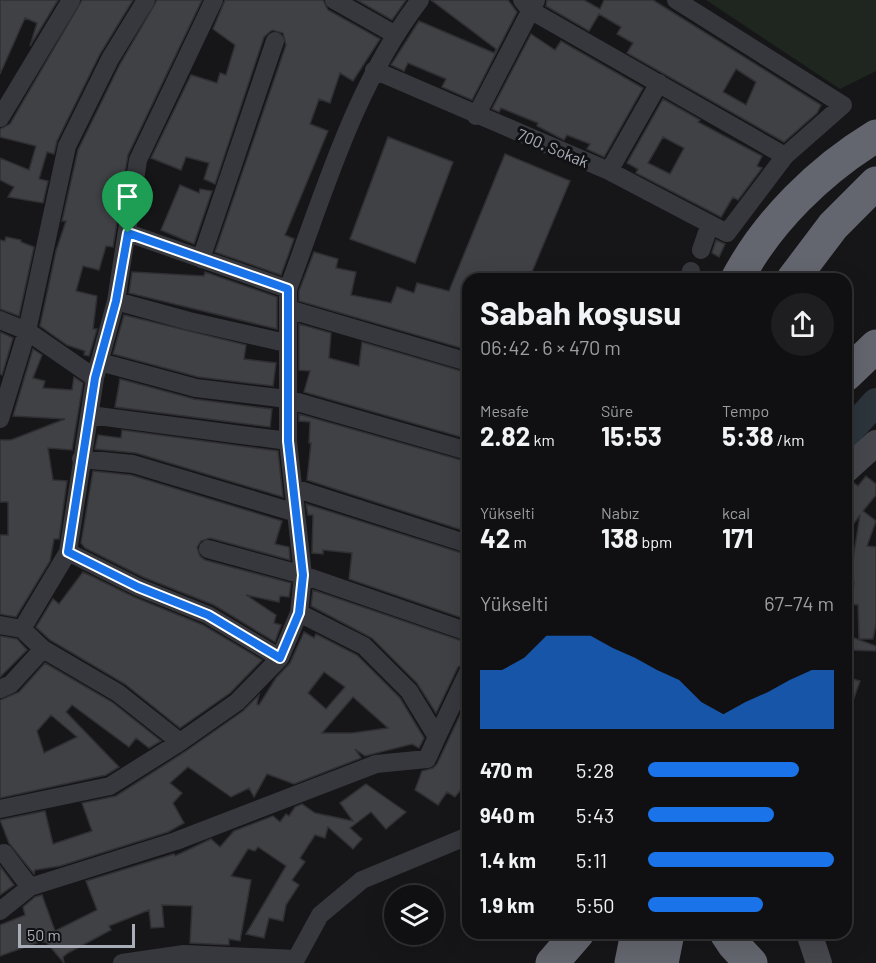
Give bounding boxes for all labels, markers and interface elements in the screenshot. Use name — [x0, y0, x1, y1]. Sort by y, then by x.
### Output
street label: 700. Sokak — [515, 124, 592, 171]
pin — [102, 171, 153, 233]
icon: arrive — [111, 180, 144, 213]
text: Sabah koşusu — [480, 292, 681, 332]
button: share — [771, 293, 834, 356]
text: 06:42 · 6 × 470 m — [480, 335, 621, 359]
text: Mesafe — [480, 401, 529, 420]
text: Süre — [601, 401, 633, 420]
text: Tempo — [722, 401, 769, 420]
text: 2.82 — [480, 420, 530, 451]
text: 15:53 — [601, 420, 662, 451]
text: 5:38 — [722, 420, 774, 451]
text: km — [530, 430, 555, 449]
text: /km — [774, 430, 804, 449]
text: Yükselti — [480, 503, 534, 522]
text: Nabız — [601, 503, 639, 522]
text: kcal — [722, 503, 750, 522]
text: 42 — [480, 522, 510, 553]
text: 138 — [601, 522, 638, 553]
text: 171 — [722, 522, 754, 553]
text: m — [510, 532, 527, 551]
text: bpm — [638, 532, 672, 551]
text: Yükselti — [480, 591, 548, 615]
text: 67–74 m — [764, 591, 834, 615]
text: 470 m — [480, 758, 533, 782]
text: 5:28 — [576, 758, 614, 782]
text: 940 m — [480, 803, 535, 827]
text: 5:43 — [576, 803, 614, 827]
text: 1.4 km — [480, 848, 536, 872]
text: 5:11 — [576, 848, 607, 872]
map controls — [384, 885, 444, 945]
button: layers — [384, 885, 444, 945]
text: 1.9 km — [480, 893, 534, 917]
text: 5:50 — [576, 893, 615, 917]
scale bar — [18, 921, 135, 948]
text: 50 m — [27, 925, 61, 944]

